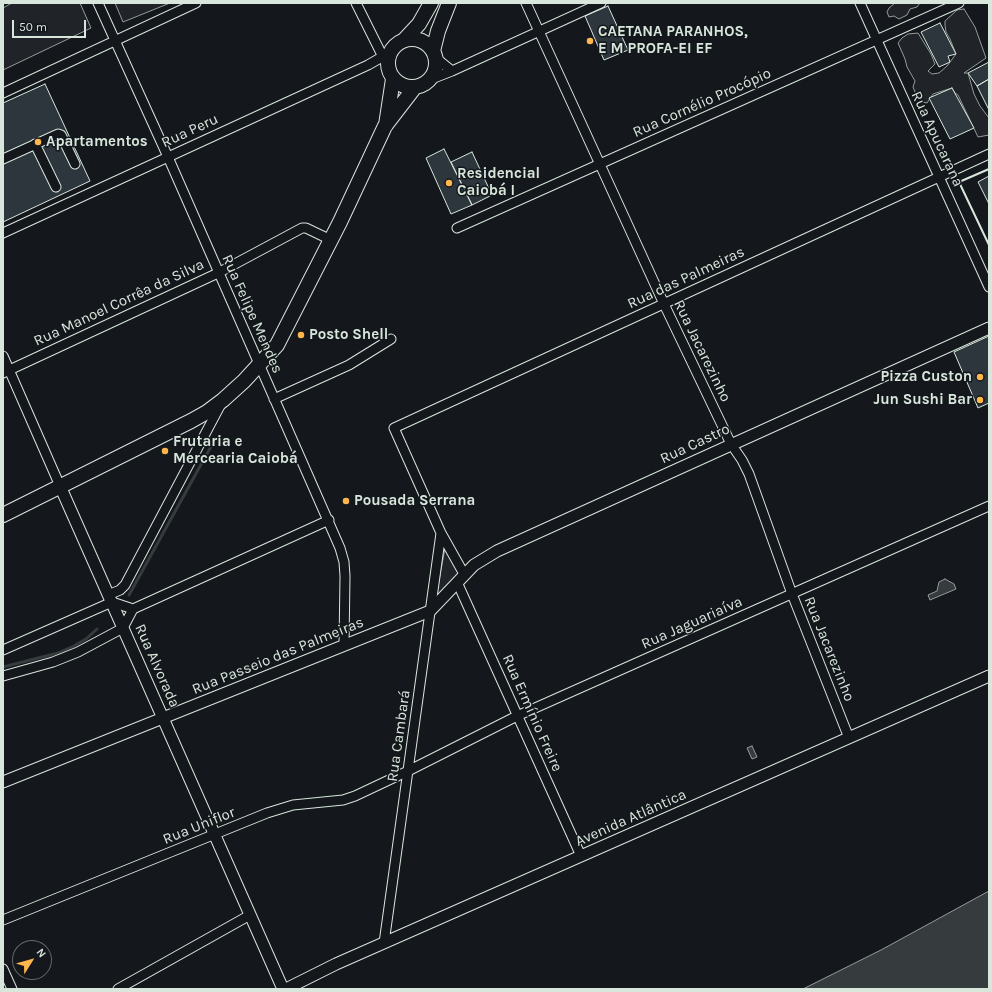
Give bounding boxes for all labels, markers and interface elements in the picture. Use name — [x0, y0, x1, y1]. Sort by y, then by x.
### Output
scale bar — [14, 12, 88, 38]
text: 50 m — [19, 20, 47, 34]
place label: CAETANA PARANHOS, E M PROFA-EI EF — [598, 23, 748, 58]
marker: CAETANA PARANHOS, E M PROFA-EI EF — [585, 36, 595, 46]
street label: Rua Cornélio Procópio — [630, 64, 774, 142]
street label: Rua Apucarana — [907, 88, 967, 190]
street label: Rua Peru — [159, 110, 221, 152]
place label: Apartamentos — [46, 133, 148, 151]
marker: Apartamentos — [33, 137, 43, 147]
place label: Residencial Caiobá I — [457, 165, 540, 200]
marker: Residencial Caiobá I — [444, 178, 454, 188]
street label: Rua das Palmeiras — [625, 243, 747, 313]
street label: Rua Felipe Mendes — [218, 252, 286, 376]
street label: Rua Manoel Corrêa da Silva — [31, 256, 207, 350]
street label: Rua Jacarezinho — [669, 297, 735, 405]
place label: Posto Shell — [309, 326, 388, 344]
marker: Posto Shell — [296, 330, 306, 340]
place label: Pizza Custon — [880, 368, 972, 386]
marker: Pizza Custon — [975, 372, 985, 382]
place label: Jun Sushi Bar — [873, 391, 972, 409]
marker: Jun Sushi Bar — [975, 395, 985, 405]
street label: Rua Castro — [657, 420, 733, 468]
place label: Frutaria e Mercearia Caiobá — [173, 433, 298, 468]
marker: Frutaria e Mercearia Caiobá — [160, 446, 170, 456]
place label: Pousada Serrana — [354, 492, 475, 510]
marker: Pousada Serrana — [341, 496, 351, 506]
street label: Rua Jaguariaíva — [639, 593, 745, 653]
street label: Rua Jacarezinho — [800, 594, 858, 704]
street label: Rua Passeio das Palmeiras — [190, 613, 366, 699]
street label: Rua Alvorada — [131, 621, 183, 711]
street label: Rua Ermínio Freire — [498, 652, 566, 774]
street label: Rua Cambará — [384, 689, 414, 783]
street label: Avenida Atlântica — [573, 785, 689, 851]
street label: Rua Uniflor — [160, 803, 238, 849]
north arrow — [12, 940, 52, 980]
text: N — [34, 946, 49, 960]

